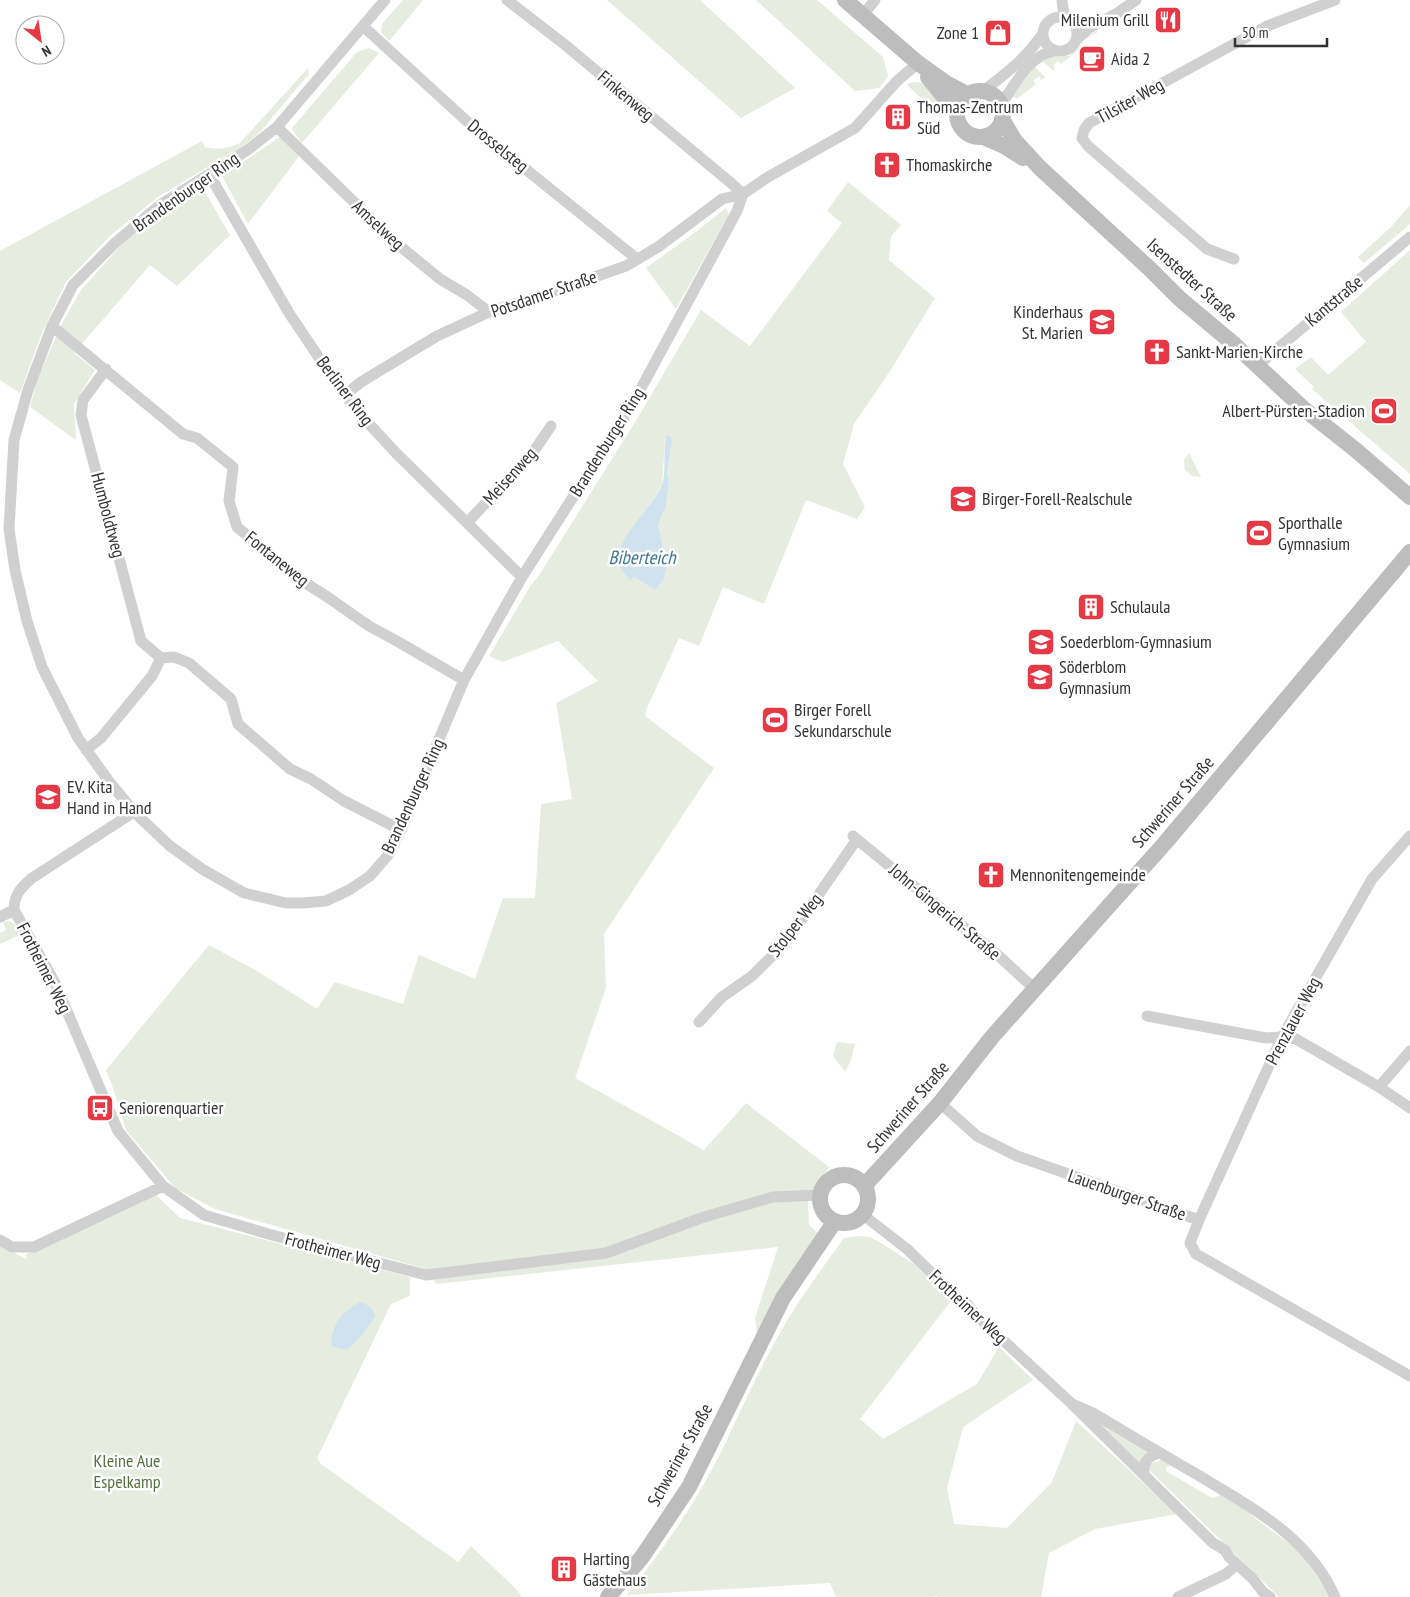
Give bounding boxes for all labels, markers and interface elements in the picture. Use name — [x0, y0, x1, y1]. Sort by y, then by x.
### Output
restaurant icon: Milenium Grill — [1153, 5, 1183, 35]
place label: Milenium Grill — [1061, 8, 1150, 31]
north arrow — [15, 15, 65, 65]
scale bar — [1235, 15, 1328, 47]
shop icon: Zone 1 — [983, 18, 1013, 48]
place label: Zone 1 — [937, 21, 979, 44]
text: 50 m — [1242, 23, 1268, 42]
text: N — [39, 42, 54, 61]
cafe icon: Aida 2 — [1077, 44, 1107, 74]
place label: Aida 2 — [1111, 47, 1150, 70]
street label: Finkenweg — [593, 65, 659, 126]
street label: Tilsiter Weg — [1092, 73, 1167, 128]
place label: Thomas-Zentrum Süd — [917, 95, 1023, 139]
building icon: Thomas-Zentrum Süd — [883, 102, 913, 132]
street label: Drosselsteg — [463, 114, 533, 177]
street label: Brandenburger Ring — [128, 146, 243, 237]
church icon: Thomaskirche — [872, 150, 902, 180]
place label: Thomaskirche — [906, 153, 992, 176]
street label: Amselweg — [347, 195, 409, 255]
street label: Isenstedter Straße — [1142, 233, 1242, 326]
street label: Potsdamer Straße — [488, 265, 600, 322]
street label: Kantstraße — [1300, 270, 1367, 331]
place label: Kinderhaus St. Marien — [1013, 300, 1083, 344]
school or university icon: Kinderhaus St. Marien — [1087, 307, 1117, 337]
church icon: Sankt-Marien-Kirche — [1142, 337, 1172, 367]
place label: Sankt-Marien-Kirche — [1176, 340, 1303, 363]
street label: Berliner Ring — [312, 351, 379, 430]
street label: Brandenburger Ring — [564, 383, 649, 501]
sports icon: Albert-Pürsten-Stadion — [1369, 396, 1399, 426]
place label: Albert-Pürsten-Stadion — [1222, 399, 1365, 422]
street label: Meisenweg — [478, 442, 542, 509]
street label: Humboldtweg — [86, 470, 131, 560]
school or university icon: Birger-Forell-Realschule — [948, 484, 978, 514]
place label: Birger-Forell-Realschule — [982, 487, 1133, 510]
place label: Sporthalle Gymnasium — [1278, 511, 1350, 555]
sports icon: Sporthalle Gymnasium — [1244, 518, 1274, 548]
street label: Fontaneweg — [241, 526, 314, 591]
water label: Biberteich — [609, 545, 677, 569]
building icon: Schulaula — [1076, 592, 1106, 622]
place label: Schulaula — [1110, 595, 1170, 618]
school or university icon: Soederblom-Gymnasium — [1026, 627, 1056, 657]
place label: Soederblom-Gymnasium — [1060, 630, 1212, 653]
place label: Söderblom Gymnasium — [1059, 655, 1131, 699]
school or university icon: Söderblom Gymnasium — [1025, 662, 1055, 692]
place label: Birger Forell Sekundarschule — [794, 698, 892, 742]
sports icon: Birger Forell Sekundarschule — [760, 705, 790, 735]
street label: Brandenburger Ring — [376, 735, 449, 857]
street label: Schweriner Straße — [1127, 751, 1219, 852]
place label: EV. Kita Hand in Hand — [67, 775, 152, 819]
school or university icon: EV. Kita Hand in Hand — [33, 782, 63, 812]
street label: John-Gingerich-Straße — [884, 858, 1006, 965]
church icon: Mennonitengemeinde — [976, 860, 1006, 890]
place label: Mennonitengemeinde — [1010, 863, 1146, 886]
street label: Stolper Weg — [763, 888, 827, 961]
street label: Frotheimer Weg — [12, 919, 77, 1017]
street label: Prenzlauer Weg — [1260, 973, 1325, 1069]
street label: Schweriner Straße — [862, 1056, 954, 1157]
bus stop icon: Seniorenquartier — [85, 1093, 115, 1123]
place label: Seniorenquartier — [119, 1096, 223, 1119]
street label: Lauenburger Straße — [1065, 1164, 1189, 1225]
street label: Frotheimer Weg — [283, 1227, 384, 1274]
street label: Frotheimer Weg — [924, 1265, 1012, 1349]
street label: Schweriner Straße — [642, 1399, 717, 1510]
park label: Kleine Aue Espelkamp — [94, 1449, 161, 1493]
place label: Harting Gästehaus — [583, 1547, 646, 1591]
building icon: Harting Gästehaus — [549, 1554, 579, 1584]

